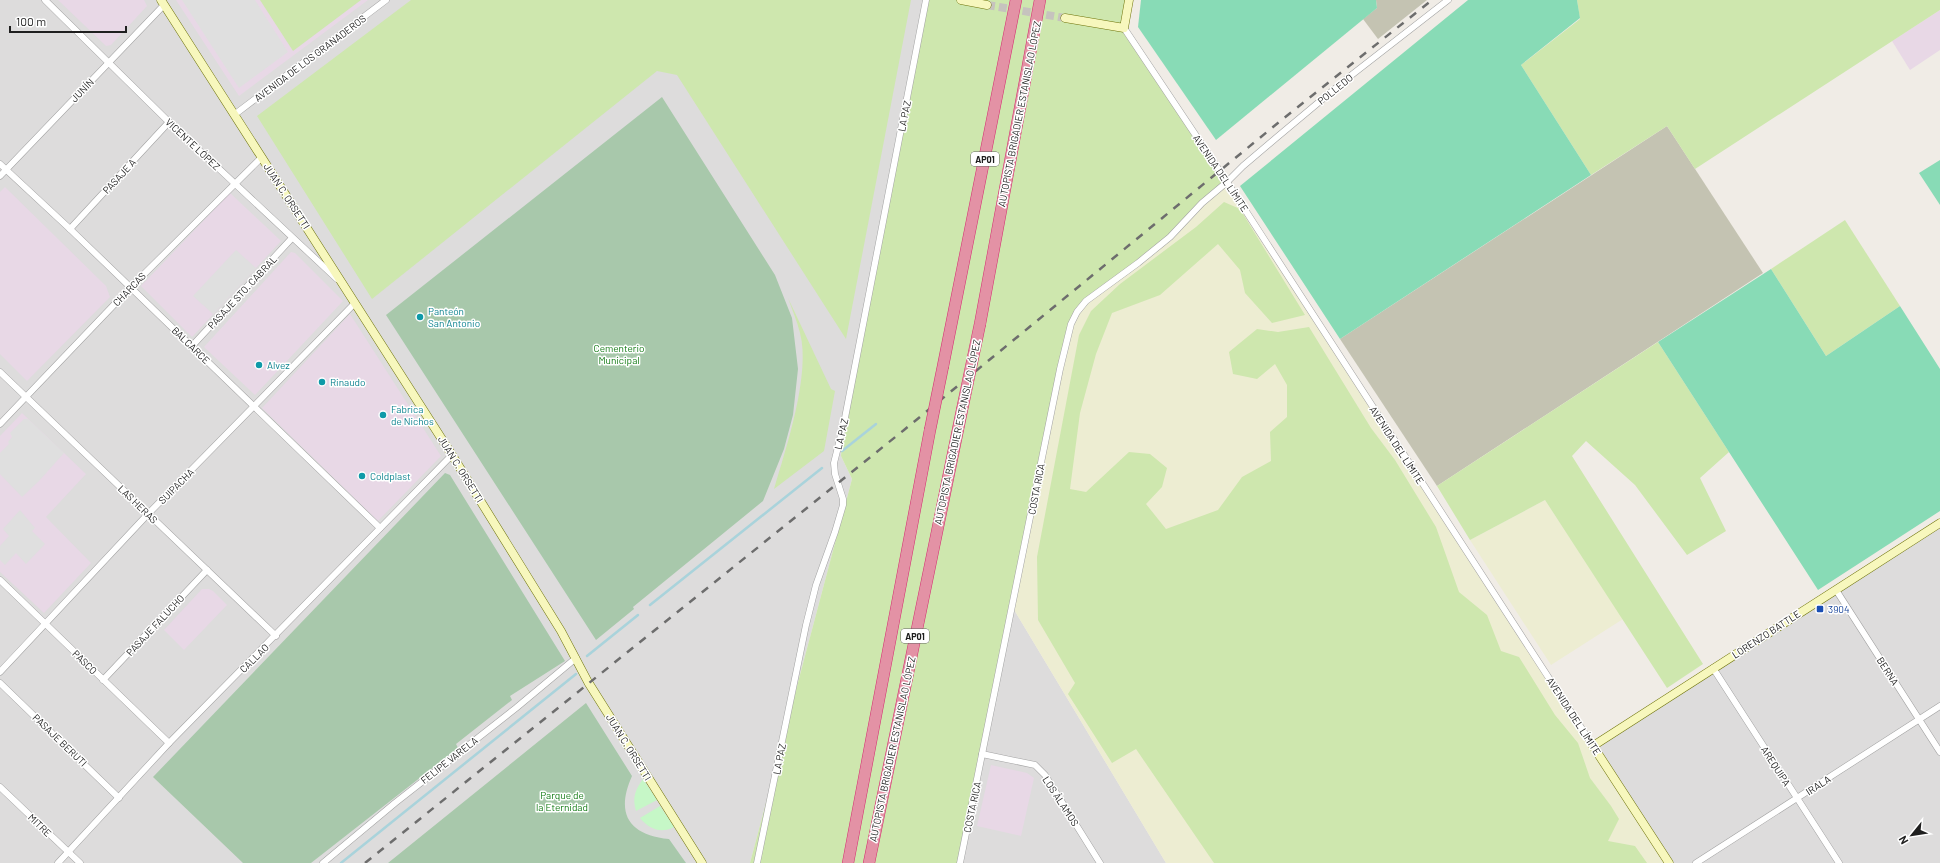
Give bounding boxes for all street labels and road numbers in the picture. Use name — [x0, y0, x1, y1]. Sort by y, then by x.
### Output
street label: AVENIDA DE LOS GRANADEROS — [252, 12, 368, 104]
street label: AUTOPISTA BRIGADIER ESTANISLAO LÓPEZ — [995, 20, 1043, 208]
street label: POLLEDO — [1315, 71, 1355, 107]
street label: JUNÍN — [68, 76, 96, 104]
street label: LA PAZ — [895, 99, 913, 133]
street label: VICENTE LÓPEZ — [163, 116, 223, 172]
street label: AVENIDA DEL LÍMITE — [1191, 132, 1251, 214]
road number: AP01 — [971, 152, 999, 166]
street label: PASAJE A — [100, 156, 138, 196]
street label: JUAN C. ORSETTI — [261, 161, 313, 231]
street label: PASAJE STO. CABRAL — [205, 253, 279, 331]
street label: CHARCAS — [110, 269, 148, 308]
street label: BALCARCE — [170, 324, 212, 366]
street label: AUTOPISTA BRIGADIER ESTANISLAO LÓPEZ — [931, 338, 983, 526]
street label: AVENIDA DEL LÍMITE — [1367, 404, 1427, 486]
street label: LA PAZ — [832, 417, 850, 451]
street label: JUAN C. ORSETTI — [436, 434, 486, 504]
street label: COSTA RICA — [1025, 462, 1047, 516]
street label: SUIPACHA — [156, 466, 196, 506]
street label: LAS HERAS — [116, 482, 160, 526]
street label: PASAJE FALUCHO — [124, 592, 186, 658]
street label: LORENZO BATTLE — [1730, 607, 1802, 661]
road number: AP01 — [901, 629, 929, 643]
street label: CALLAO — [237, 641, 271, 675]
street label: PASCO — [70, 647, 100, 677]
street label: AUTOPISTA BRIGADIER ESTANISLAO LÓPEZ — [866, 655, 918, 843]
street label: BERNA — [1874, 655, 1902, 687]
street label: AVENIDA DEL LÍMITE — [1544, 675, 1604, 757]
street label: PASAJE BERUTI — [30, 711, 90, 769]
street label: JUAN C. ORSETTI — [604, 712, 654, 782]
street label: FELIPE VARELA — [418, 734, 480, 786]
street label: LA PAZ — [770, 742, 788, 776]
street label: AREQUIPA — [1759, 744, 1793, 788]
street label: IRALA — [1803, 773, 1833, 797]
street label: LOS ÁLAMOS — [1040, 774, 1082, 828]
street label: COSTA RICA — [961, 780, 983, 834]
street label: MITRE — [26, 811, 54, 839]

